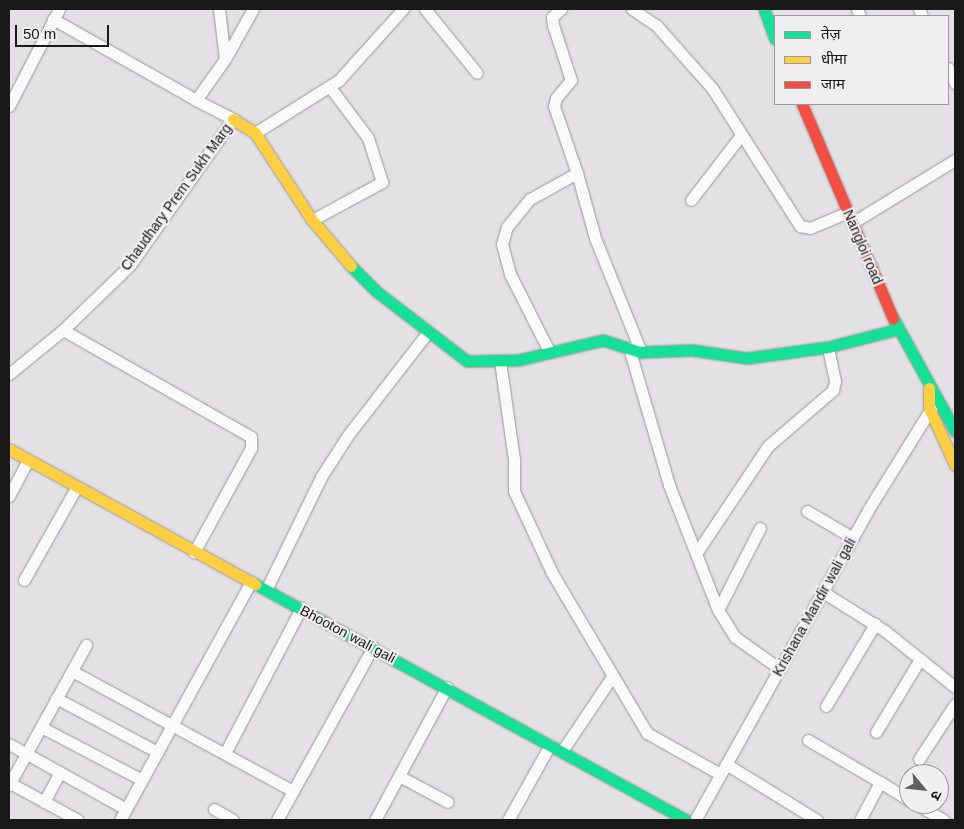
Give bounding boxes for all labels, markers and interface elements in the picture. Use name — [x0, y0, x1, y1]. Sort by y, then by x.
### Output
scale bar — [18, 15, 111, 47]
legend — [774, 15, 949, 105]
text: 50 m — [23, 25, 56, 42]
text: तेज़ — [821, 25, 841, 42]
text: धीमा — [821, 50, 847, 67]
text: जाम — [821, 75, 845, 92]
street label: Chaudhary Prem Sukh Marg — [117, 120, 235, 274]
street label: Nangloi road — [840, 207, 886, 287]
street label: Krishana Mandir wali gali — [769, 535, 859, 679]
street label: Bhooton wali gali — [297, 602, 399, 666]
north arrow — [899, 764, 949, 814]
text: उ — [927, 788, 945, 803]

